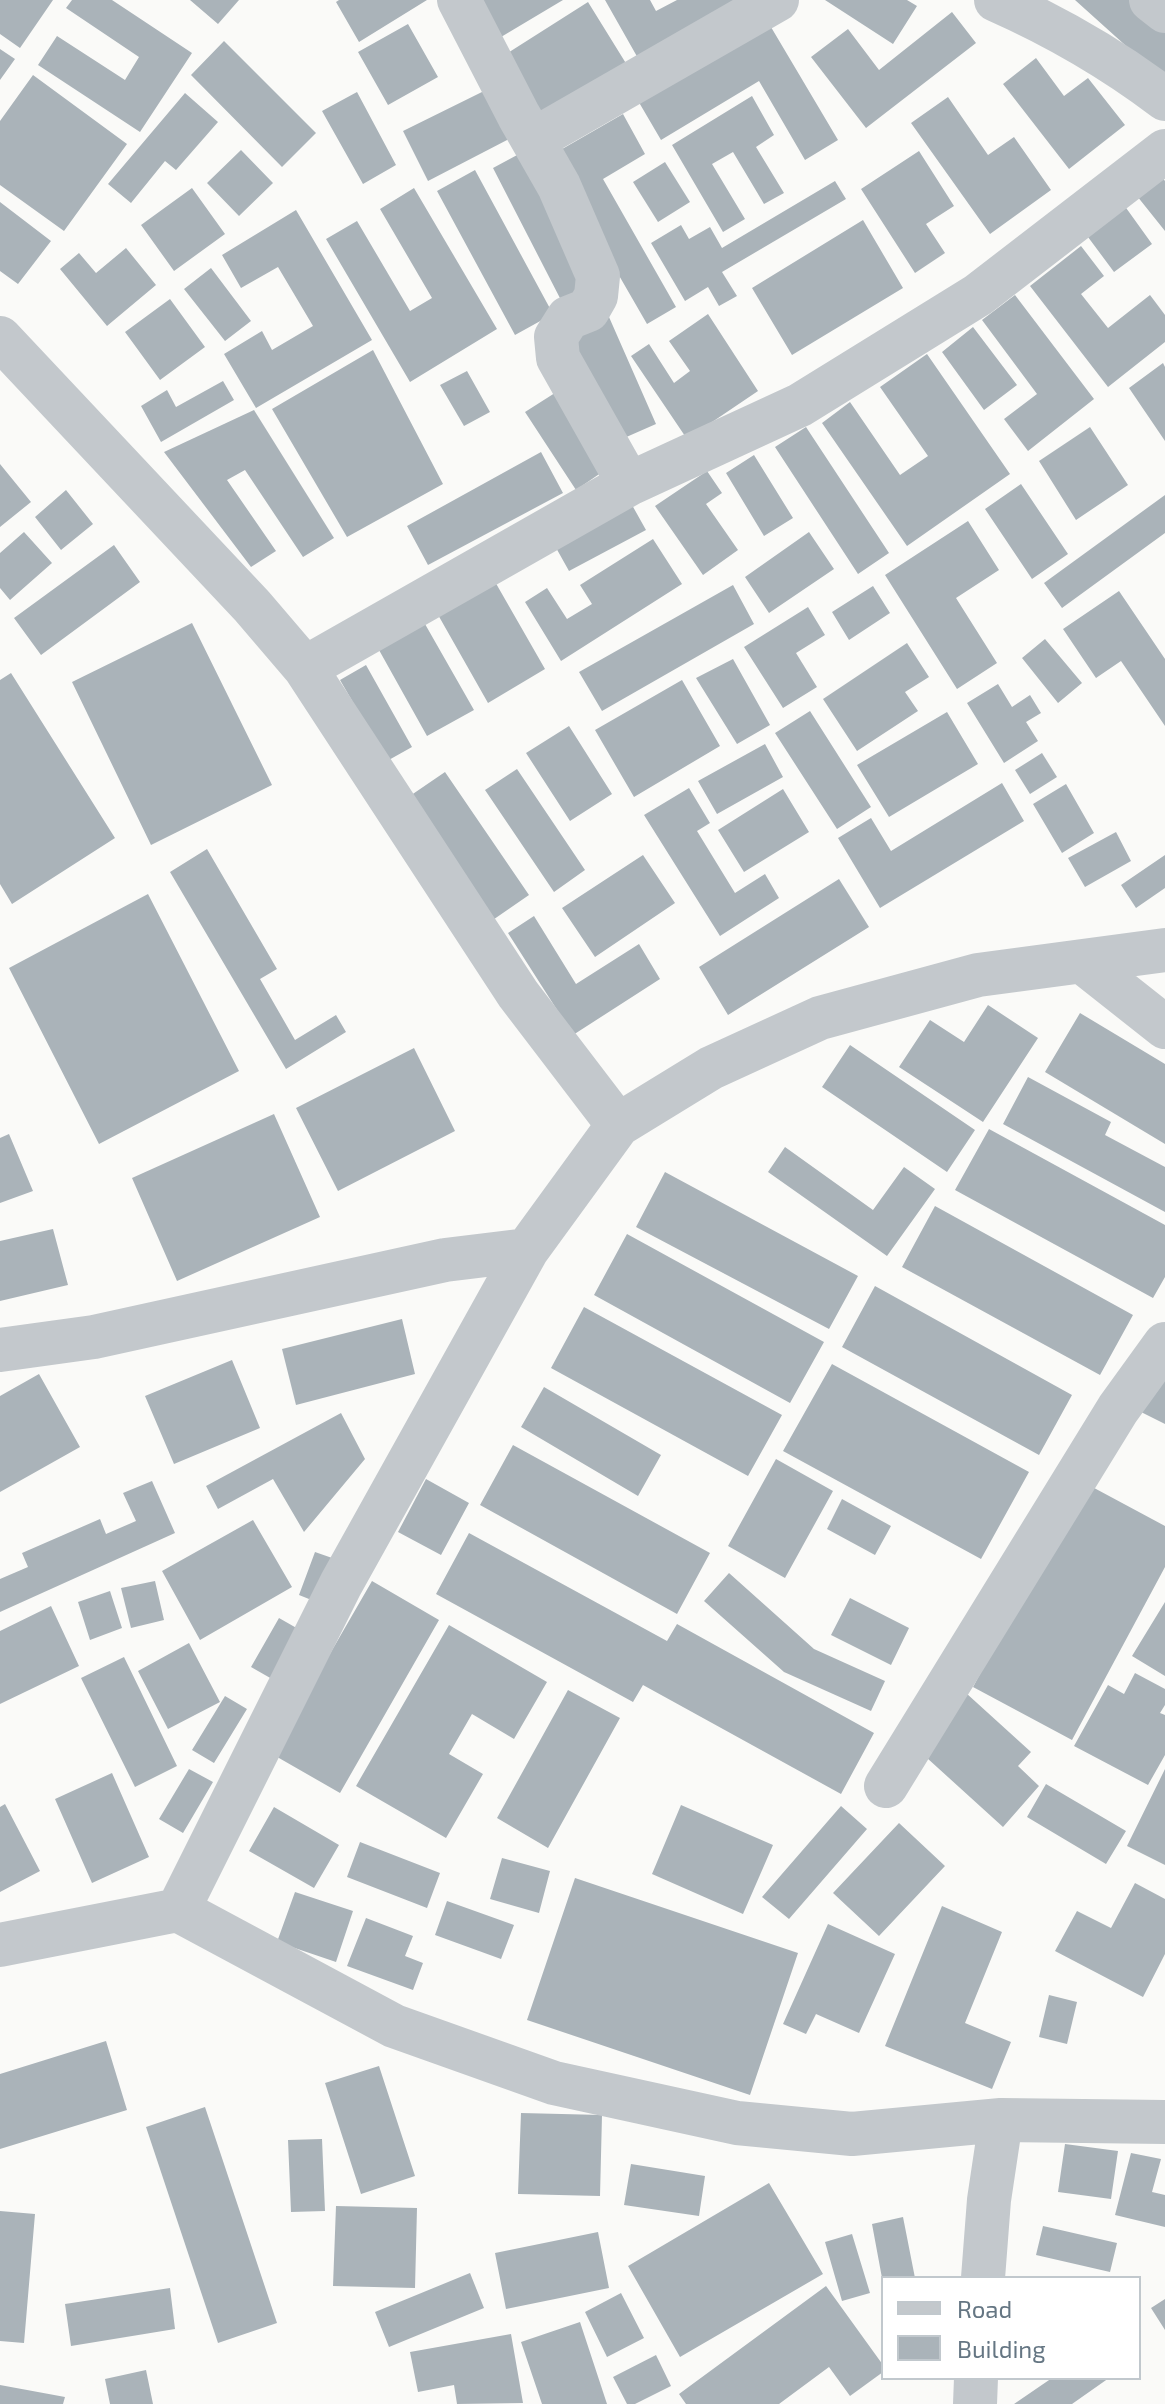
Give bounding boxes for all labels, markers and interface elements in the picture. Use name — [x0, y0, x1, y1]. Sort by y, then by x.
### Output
legend — [881, 2276, 1141, 2380]
text: Road — [957, 2294, 1012, 2323]
text: Building — [957, 2334, 1046, 2363]

